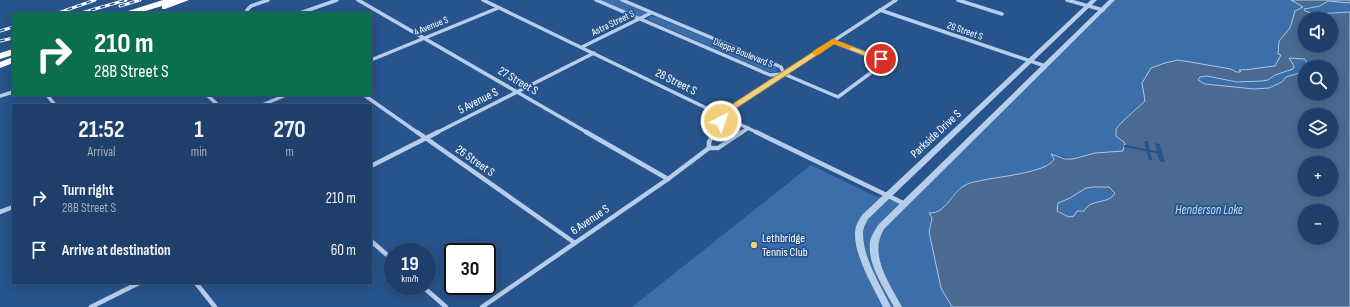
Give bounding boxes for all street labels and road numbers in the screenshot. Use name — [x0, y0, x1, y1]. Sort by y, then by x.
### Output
street label: Astra Street S — [589, 8, 636, 39]
street label: 4 Avenue S — [412, 14, 450, 38]
street label: 29 Street S — [945, 19, 985, 43]
street label: Dieppe Boulevard S — [711, 36, 775, 70]
street label: 27 Street S — [495, 63, 541, 99]
street label: 28 Street S — [653, 66, 699, 98]
street label: 5 Avenue S — [455, 85, 501, 117]
street label: Parkside Drive S — [908, 107, 964, 161]
street label: 26 Street S — [452, 142, 498, 180]
street label: 6 Avenue S — [568, 202, 612, 238]

